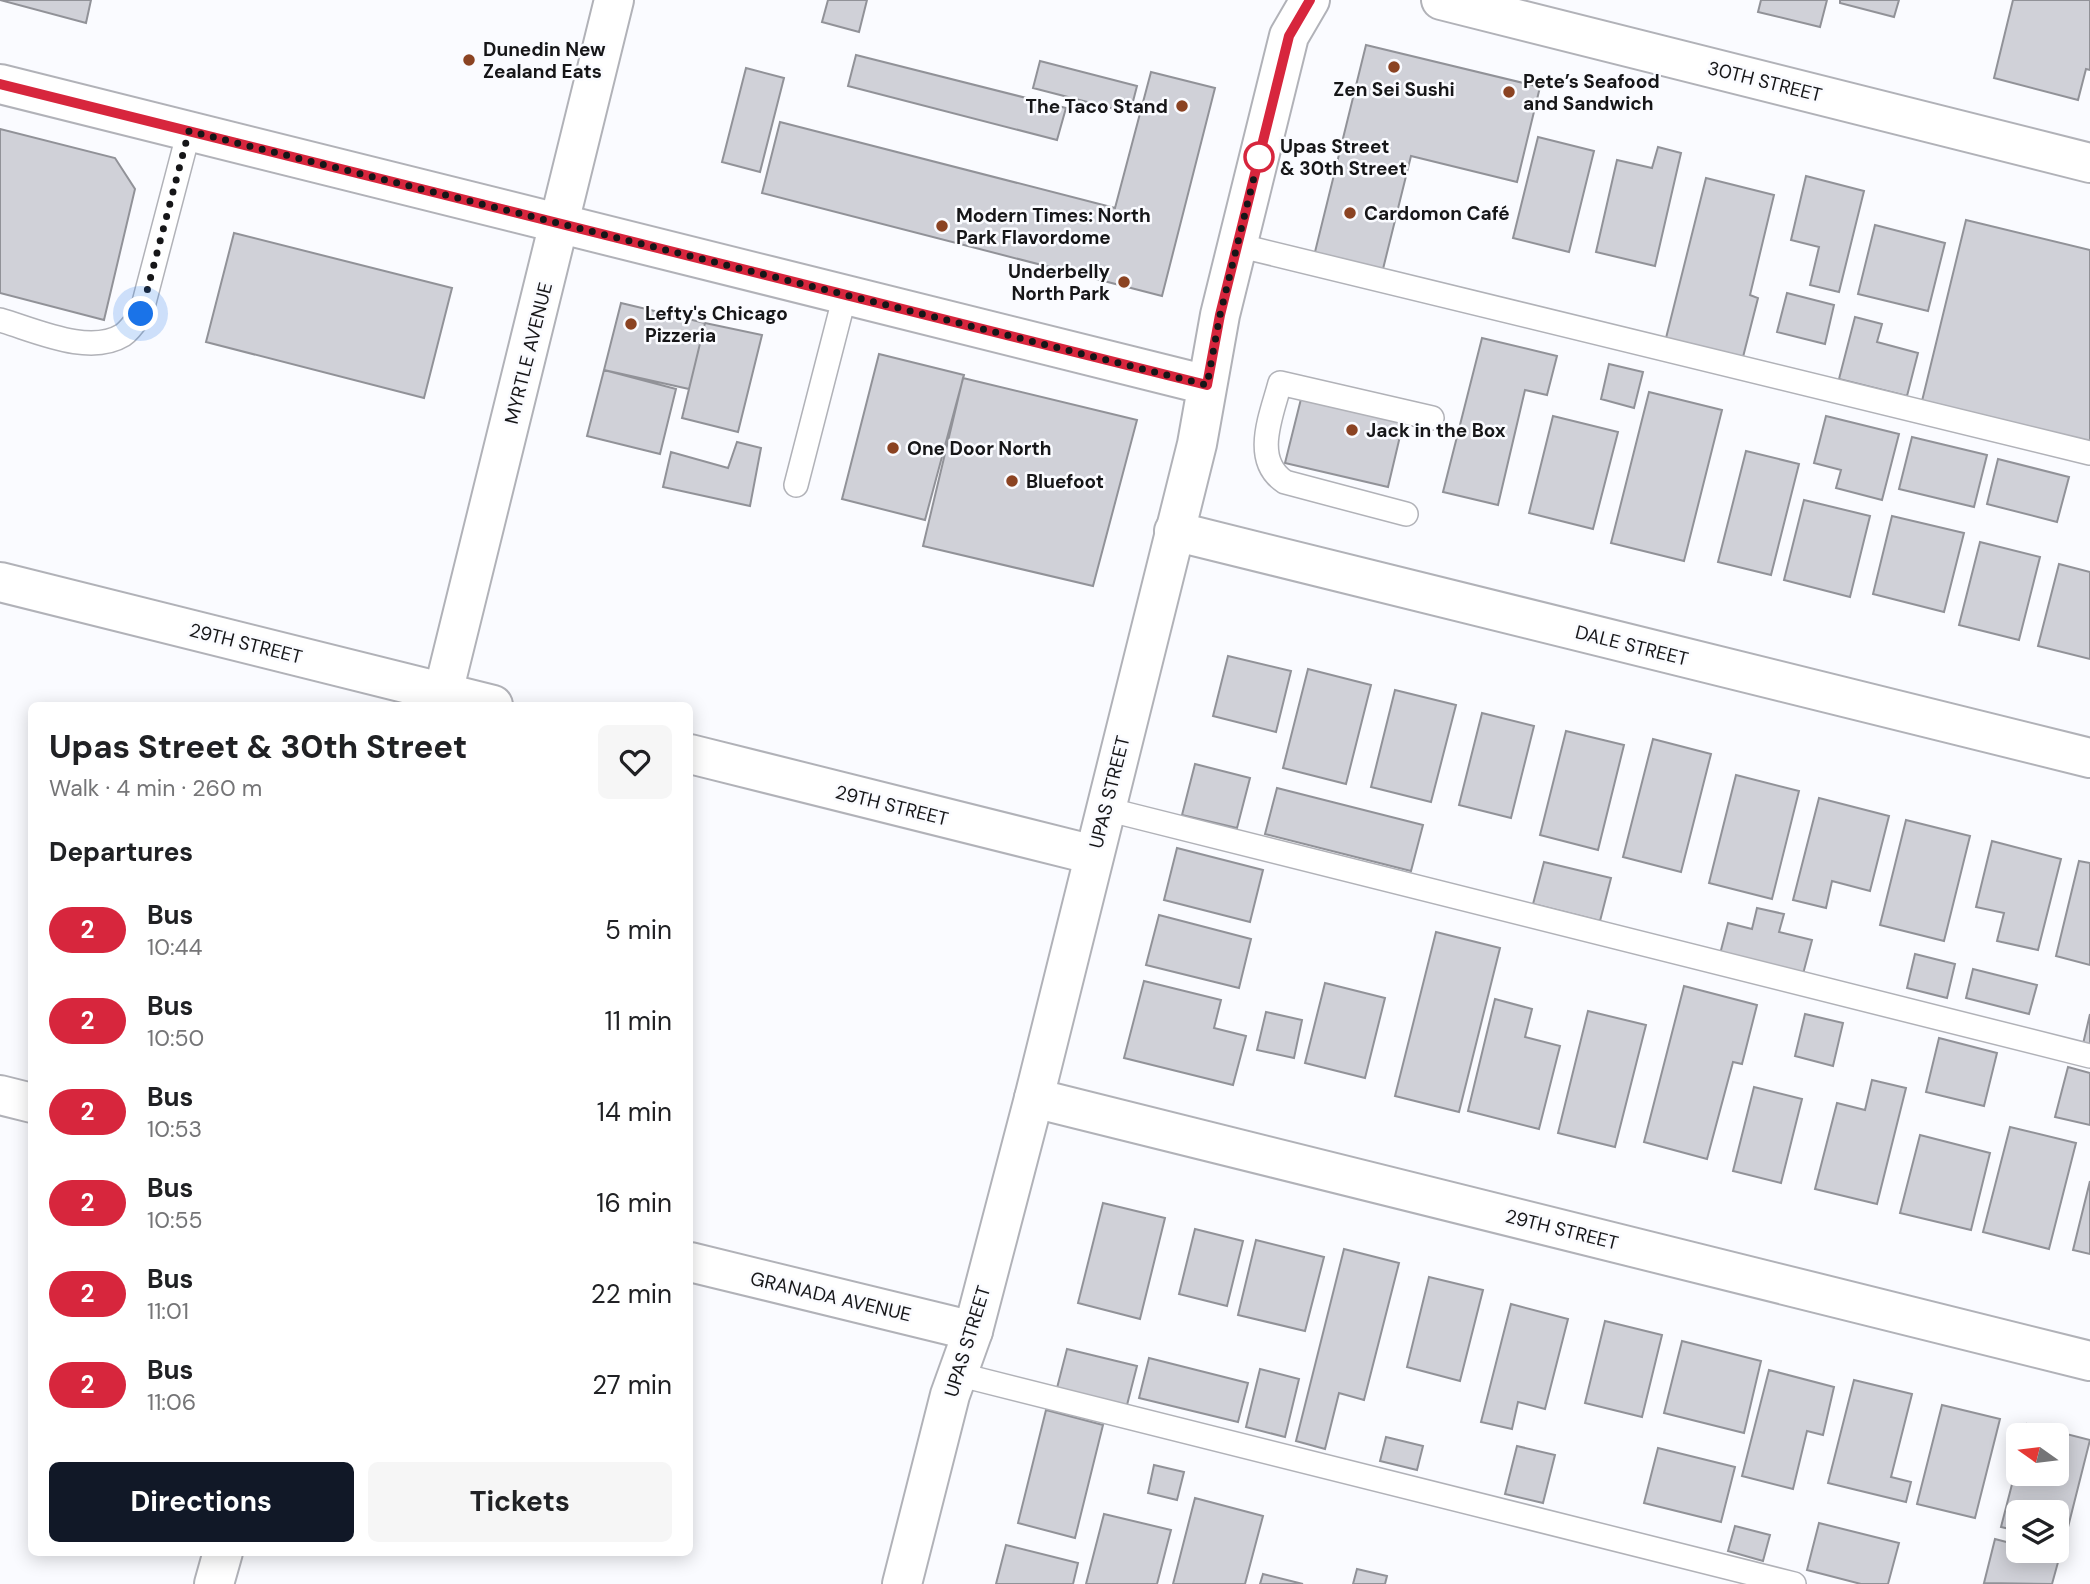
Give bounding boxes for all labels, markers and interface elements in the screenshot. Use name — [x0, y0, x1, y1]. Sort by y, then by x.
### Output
place label: Dunedin New Zealand Eats — [483, 37, 606, 84]
marker: Dunedin New Zealand Eats — [461, 52, 477, 68]
street label: 30TH STREET — [1705, 55, 1825, 108]
marker: Zen Sei Sushi — [1386, 59, 1402, 75]
place label: Pete’s Seafood and Sandwich — [1523, 69, 1660, 116]
place label: Zen Sei Sushi — [1333, 77, 1455, 102]
marker: Pete’s Seafood and Sandwich — [1501, 84, 1517, 100]
place label: The Taco Stand — [1026, 94, 1168, 119]
marker: The Taco Stand — [1174, 98, 1190, 114]
place label: Upas Street & 30th Street — [1280, 134, 1407, 181]
marker: Upas Street & 30th Street — [1244, 142, 1274, 172]
place label: Cardomon Café — [1364, 201, 1510, 226]
place label: Modern Times: North Park Flavordome — [956, 203, 1151, 250]
marker: Cardomon Café — [1342, 205, 1358, 221]
marker: Modern Times: North Park Flavordome — [934, 218, 950, 234]
place label: Underbelly North Park — [1008, 259, 1111, 306]
marker: Underbelly North Park — [1116, 274, 1132, 290]
street label: MYRTLE AVENUE — [499, 280, 558, 427]
your location — [123, 296, 158, 331]
place label: Lefty's Chicago Pizzeria — [645, 301, 788, 348]
marker: Lefty's Chicago Pizzeria — [623, 316, 639, 332]
place label: Jack in the Box — [1366, 418, 1506, 443]
marker: Jack in the Box — [1344, 422, 1360, 438]
place label: One Door North — [907, 436, 1052, 461]
marker: One Door North — [885, 440, 901, 456]
place label: Bluefoot — [1026, 469, 1104, 494]
marker: Bluefoot — [1004, 473, 1020, 489]
street label: 29TH STREET — [187, 617, 305, 670]
street label: DALE STREET — [1573, 619, 1691, 672]
text: Upas Street & 30th Street — [49, 725, 467, 768]
button: heart — [598, 725, 672, 799]
street label: UPAS STREET — [1083, 733, 1136, 851]
text: Walk · 4 min · 260 m — [49, 773, 262, 803]
street label: 29TH STREET — [833, 779, 951, 832]
text: Departures — [49, 835, 193, 869]
text: Bus — [147, 898, 193, 932]
text: 5 min — [605, 913, 672, 947]
text: 2 — [81, 914, 94, 945]
text: 10:44 — [147, 932, 202, 962]
text: Bus — [147, 989, 193, 1023]
text: 11 min — [605, 1004, 672, 1038]
text: 2 — [81, 1005, 94, 1036]
text: 10:50 — [147, 1023, 204, 1053]
text: Bus — [147, 1080, 193, 1114]
text: 14 min — [597, 1095, 672, 1129]
text: 2 — [81, 1096, 94, 1127]
text: 10:53 — [147, 1114, 202, 1144]
text: Bus — [147, 1171, 193, 1205]
text: 16 min — [596, 1186, 672, 1220]
text: 2 — [81, 1187, 94, 1218]
street label: 29TH STREET — [1503, 1203, 1621, 1256]
text: 10:55 — [147, 1205, 203, 1235]
text: Bus — [147, 1262, 193, 1296]
street label: GRANADA AVENUE — [748, 1266, 914, 1327]
text: 22 min — [591, 1277, 672, 1311]
text: 2 — [81, 1278, 94, 1309]
street label: UPAS STREET — [939, 1282, 996, 1400]
text: 11:01 — [147, 1296, 189, 1326]
text: Bus — [147, 1353, 193, 1387]
text: 27 min — [592, 1368, 672, 1402]
text: 2 — [81, 1369, 94, 1400]
text: 11:06 — [147, 1387, 196, 1417]
north arrow — [2006, 1423, 2068, 1486]
map controls — [2006, 1423, 2069, 1563]
button: Directions — [49, 1462, 354, 1542]
button: Tickets — [368, 1462, 672, 1542]
button: layers — [2006, 1500, 2069, 1563]

